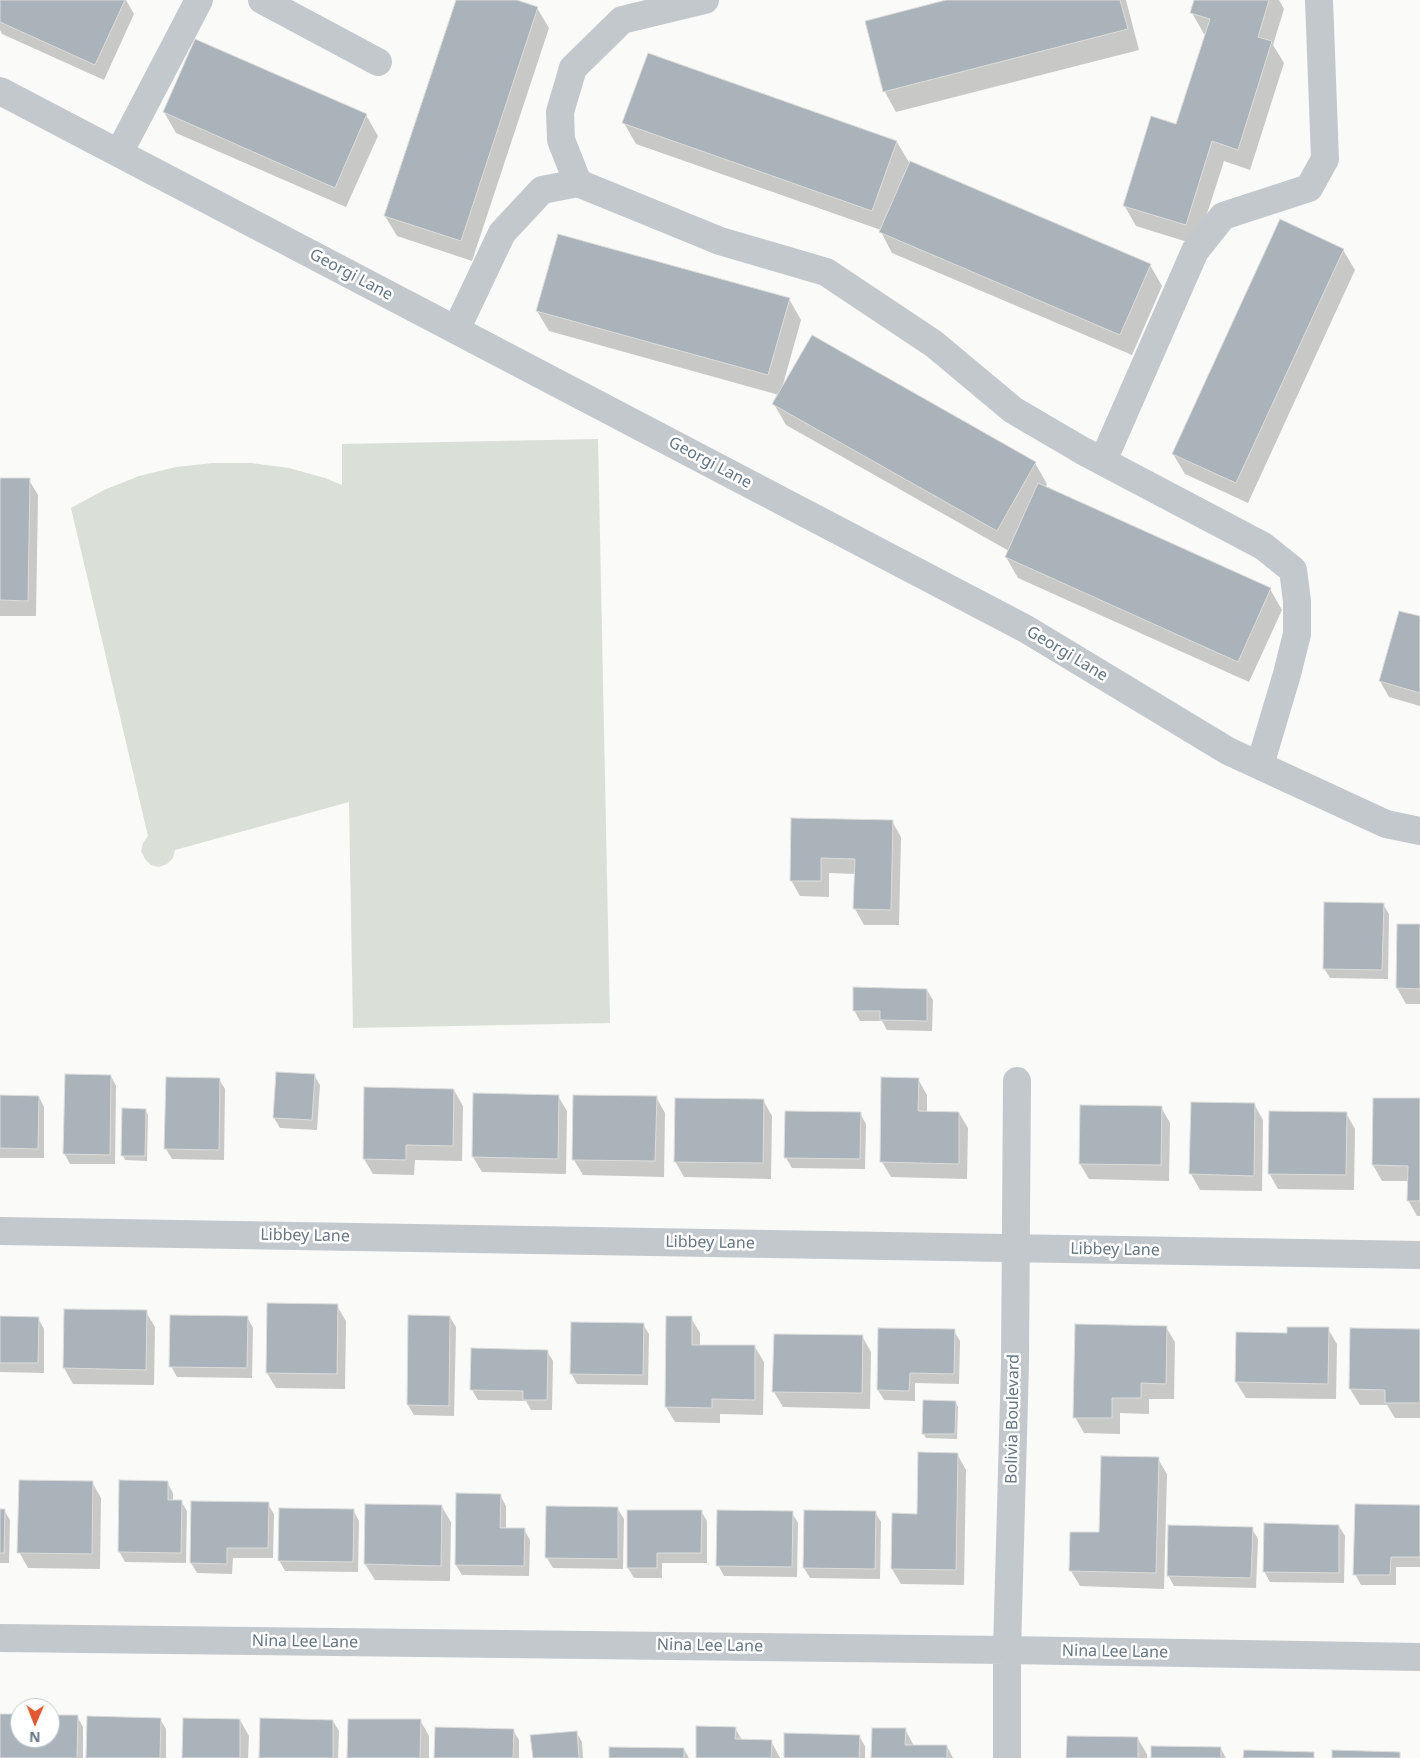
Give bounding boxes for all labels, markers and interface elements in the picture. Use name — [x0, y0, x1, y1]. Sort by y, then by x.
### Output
street label: Georgi Lane — [306, 245, 396, 305]
street label: Georgi Lane — [665, 433, 755, 493]
street label: Georgi Lane — [1023, 622, 1111, 686]
street label: Libbey Lane — [260, 1226, 350, 1246]
street label: Libbey Lane — [665, 1233, 755, 1253]
street label: Libbey Lane — [1070, 1240, 1160, 1260]
street label: Bolivia Boulevard — [1002, 1354, 1024, 1484]
street label: Nina Lee Lane — [252, 1631, 358, 1653]
street label: Nina Lee Lane — [657, 1635, 763, 1657]
street label: Nina Lee Lane — [1062, 1641, 1168, 1663]
north arrow — [10, 1698, 60, 1748]
text: N — [29, 1728, 41, 1747]

